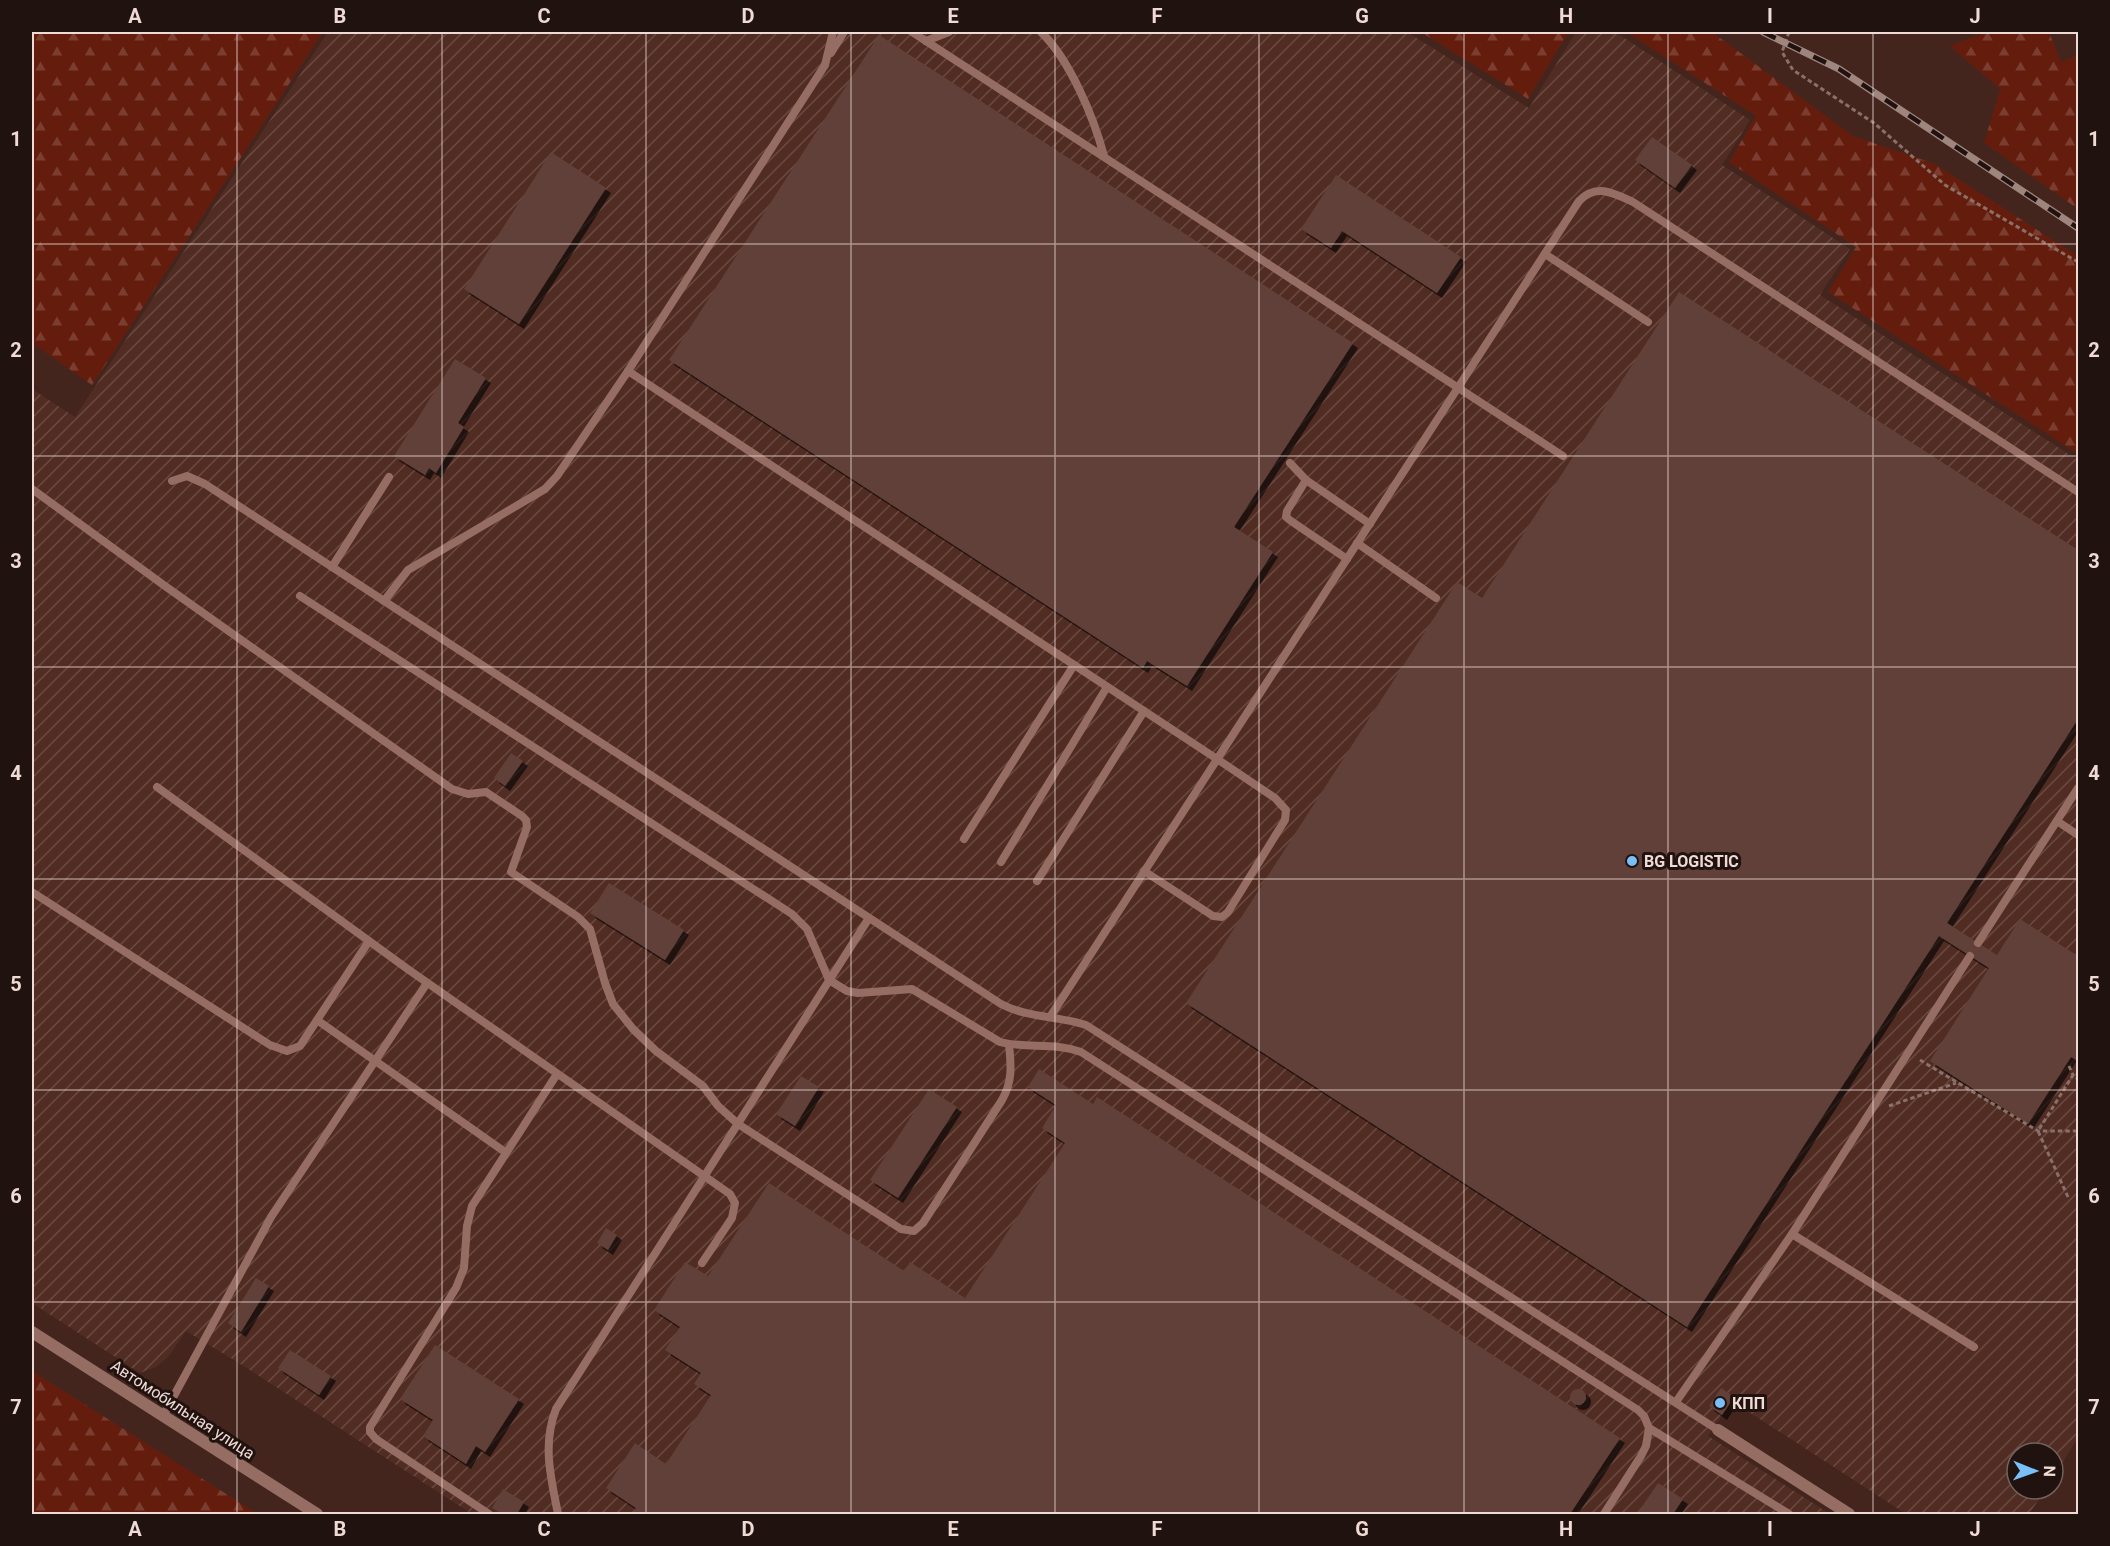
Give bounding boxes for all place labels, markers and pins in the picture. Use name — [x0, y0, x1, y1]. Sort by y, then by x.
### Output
place label: BG LOGISTIC — [1644, 852, 1739, 871]
marker: BG LOGISTIC — [1625, 854, 1639, 868]
place label: КПП — [1732, 1394, 1765, 1413]
marker: КПП — [1713, 1396, 1727, 1410]

